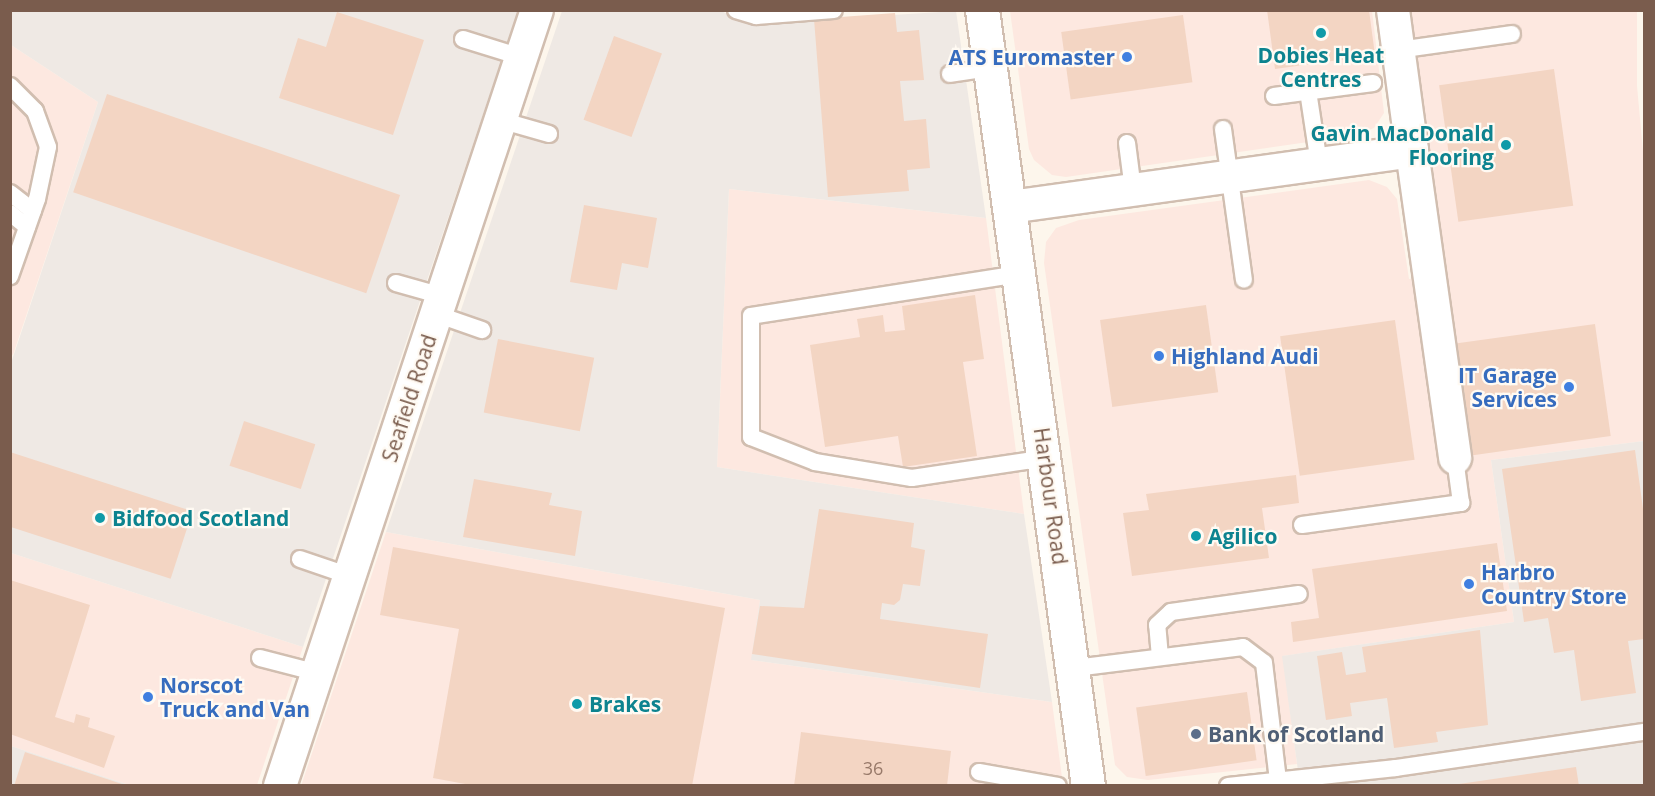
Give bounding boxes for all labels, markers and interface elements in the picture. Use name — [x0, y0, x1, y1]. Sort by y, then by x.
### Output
marker: Dobies Heat Centres — [1314, 26, 1328, 40]
place label: Dobies Heat Centres — [1258, 42, 1384, 92]
place label: ATS Euromaster — [948, 44, 1115, 70]
marker: ATS Euromaster — [1120, 50, 1134, 64]
place label: Gavin MacDonald Flooring — [1310, 120, 1494, 170]
marker: Gavin MacDonald Flooring — [1499, 138, 1513, 152]
street label: Seafield Road — [376, 331, 442, 465]
place label: Highland Audi — [1171, 343, 1319, 369]
marker: Highland Audi — [1152, 349, 1166, 363]
place label: IT Garage Services — [1458, 362, 1557, 412]
marker: IT Garage Services — [1562, 380, 1576, 394]
street label: Harbour Road — [1029, 426, 1073, 566]
place label: Bidfood Scotland — [112, 505, 289, 531]
marker: Bidfood Scotland — [93, 511, 107, 525]
place label: Agilico — [1208, 523, 1277, 549]
marker: Agilico — [1189, 529, 1203, 543]
place label: Harbro Country Store — [1481, 559, 1627, 609]
marker: Harbro Country Store — [1462, 577, 1476, 591]
place label: Norscot Truck and Van — [160, 672, 310, 722]
marker: Norscot Truck and Van — [141, 690, 155, 704]
place label: Brakes — [589, 691, 661, 717]
marker: Brakes — [570, 697, 584, 711]
place label: Bank of Scotland — [1208, 721, 1384, 747]
marker: Bank of Scotland — [1189, 727, 1203, 741]
house number: 36 — [863, 757, 883, 779]

